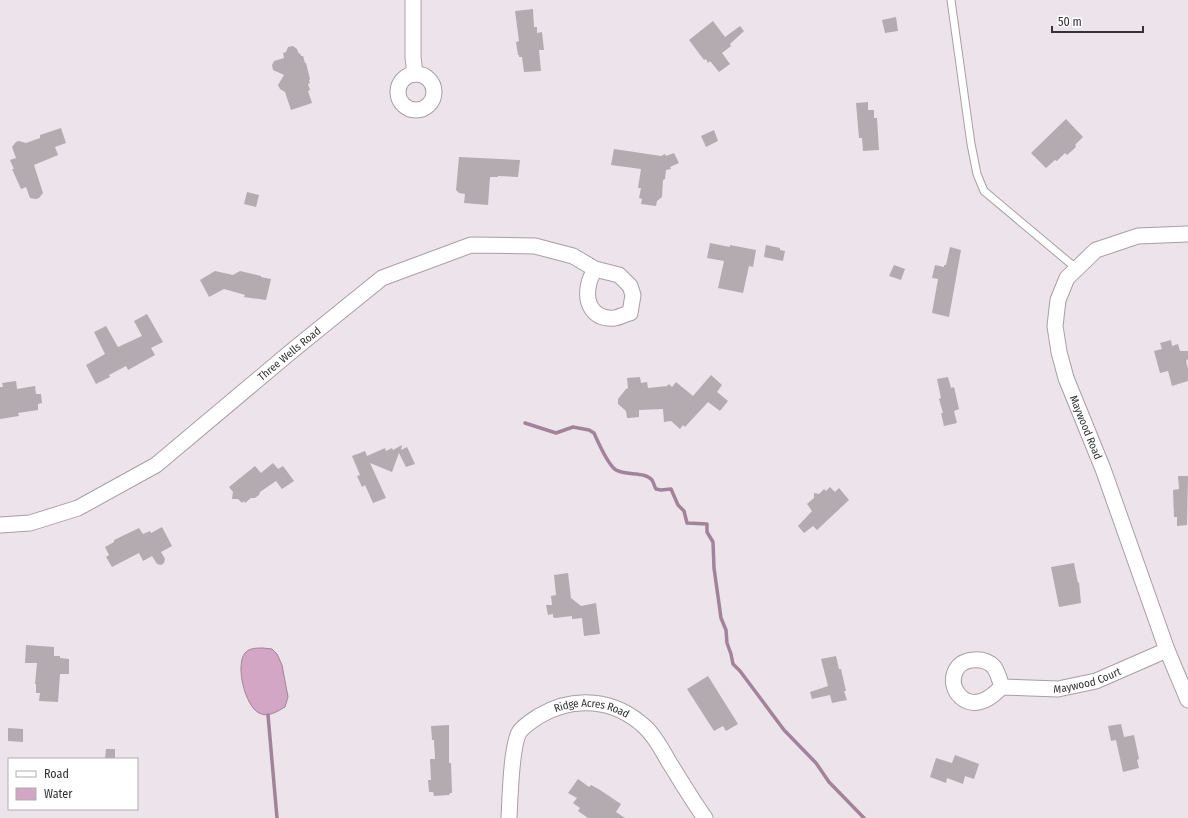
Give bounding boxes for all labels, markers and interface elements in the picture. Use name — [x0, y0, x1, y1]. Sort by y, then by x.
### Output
scale bar — [1052, 8, 1143, 34]
text: 50 m — [1058, 15, 1082, 29]
street label: Three Wells Road — [255, 324, 323, 384]
street label: Maywood Road — [1067, 393, 1104, 461]
street label: Maywood Court — [1053, 665, 1123, 696]
street label: Ridge Acres Road — [552, 697, 631, 721]
legend — [8, 758, 138, 810]
text: Road — [44, 767, 69, 781]
text: Water — [44, 787, 73, 801]

